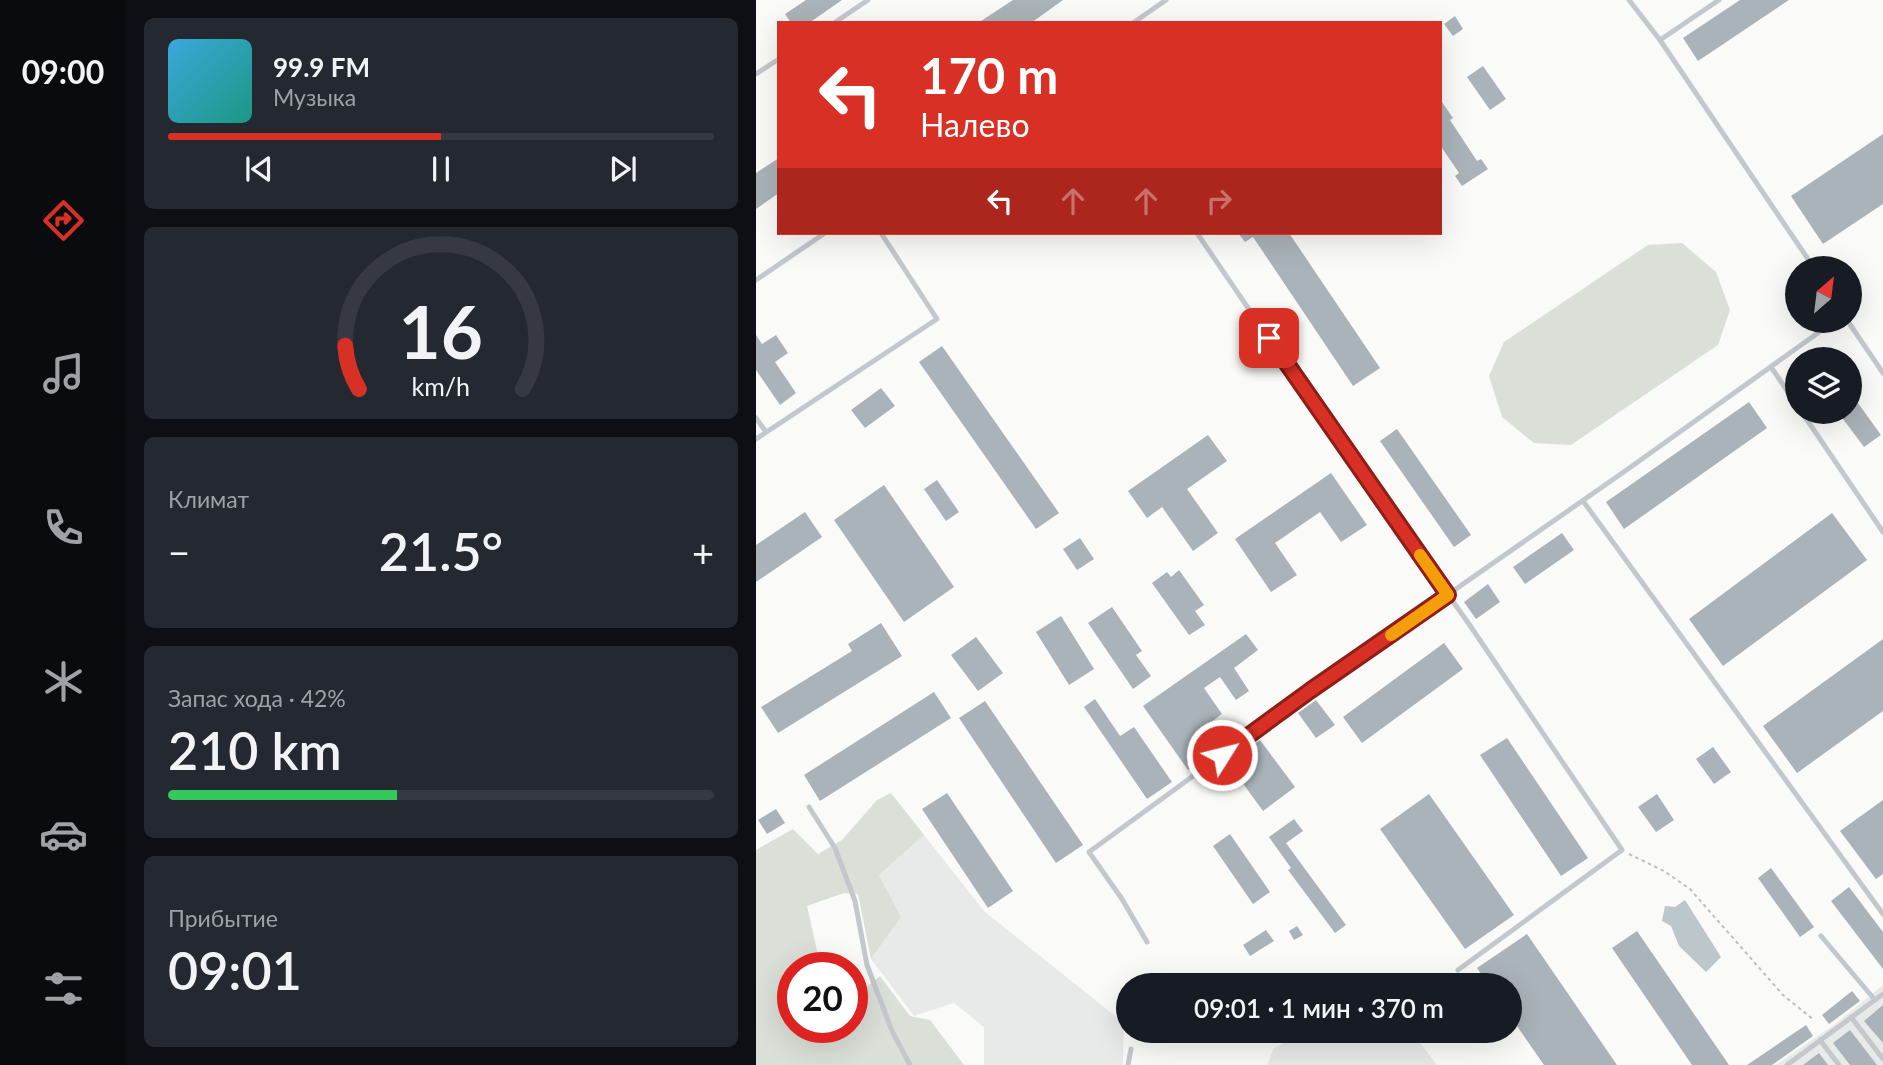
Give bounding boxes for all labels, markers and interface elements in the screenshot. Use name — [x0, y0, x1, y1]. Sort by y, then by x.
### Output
text: 170 m — [920, 46, 1058, 104]
icon: left — [805, 49, 896, 140]
text: 99.9 FM — [273, 51, 370, 83]
text: 09:00 — [22, 52, 104, 91]
text: Музыка — [273, 83, 356, 111]
text: Налево — [920, 105, 1030, 144]
icon: previous — [240, 150, 278, 188]
icon: pause — [422, 150, 460, 188]
icon: next — [604, 150, 642, 188]
icon: left — [981, 182, 1019, 220]
icon: ahead — [1054, 182, 1092, 220]
icon: ahead — [1127, 182, 1165, 220]
icon: right — [1200, 182, 1238, 220]
icon: directions — [39, 196, 88, 245]
north arrow — [1785, 256, 1862, 332]
map controls — [1785, 256, 1862, 424]
text: 16 — [399, 288, 483, 376]
pin — [1239, 308, 1299, 368]
icon: arrive — [1250, 319, 1288, 357]
button: layers — [1785, 347, 1862, 424]
icon: music — [39, 349, 88, 398]
text: km/h — [412, 371, 470, 401]
text: Климат — [168, 485, 249, 513]
icon: phone — [39, 503, 88, 552]
text: 21.5° — [379, 520, 503, 582]
text: − — [168, 529, 190, 575]
text: + — [692, 529, 714, 575]
icon: climate — [39, 657, 88, 706]
text: Запас хода · 42% — [168, 684, 346, 712]
position arrow — [1185, 718, 1259, 792]
text: 210 km — [168, 719, 342, 781]
icon: car — [39, 810, 88, 859]
text: Прибытие — [168, 904, 278, 932]
text: 09:01 — [168, 939, 302, 1001]
speed limit sign: 20 — [777, 952, 868, 1043]
icon: filters — [39, 964, 88, 1013]
text: 09:01 · 1 мин · 370 m — [1194, 992, 1444, 1024]

